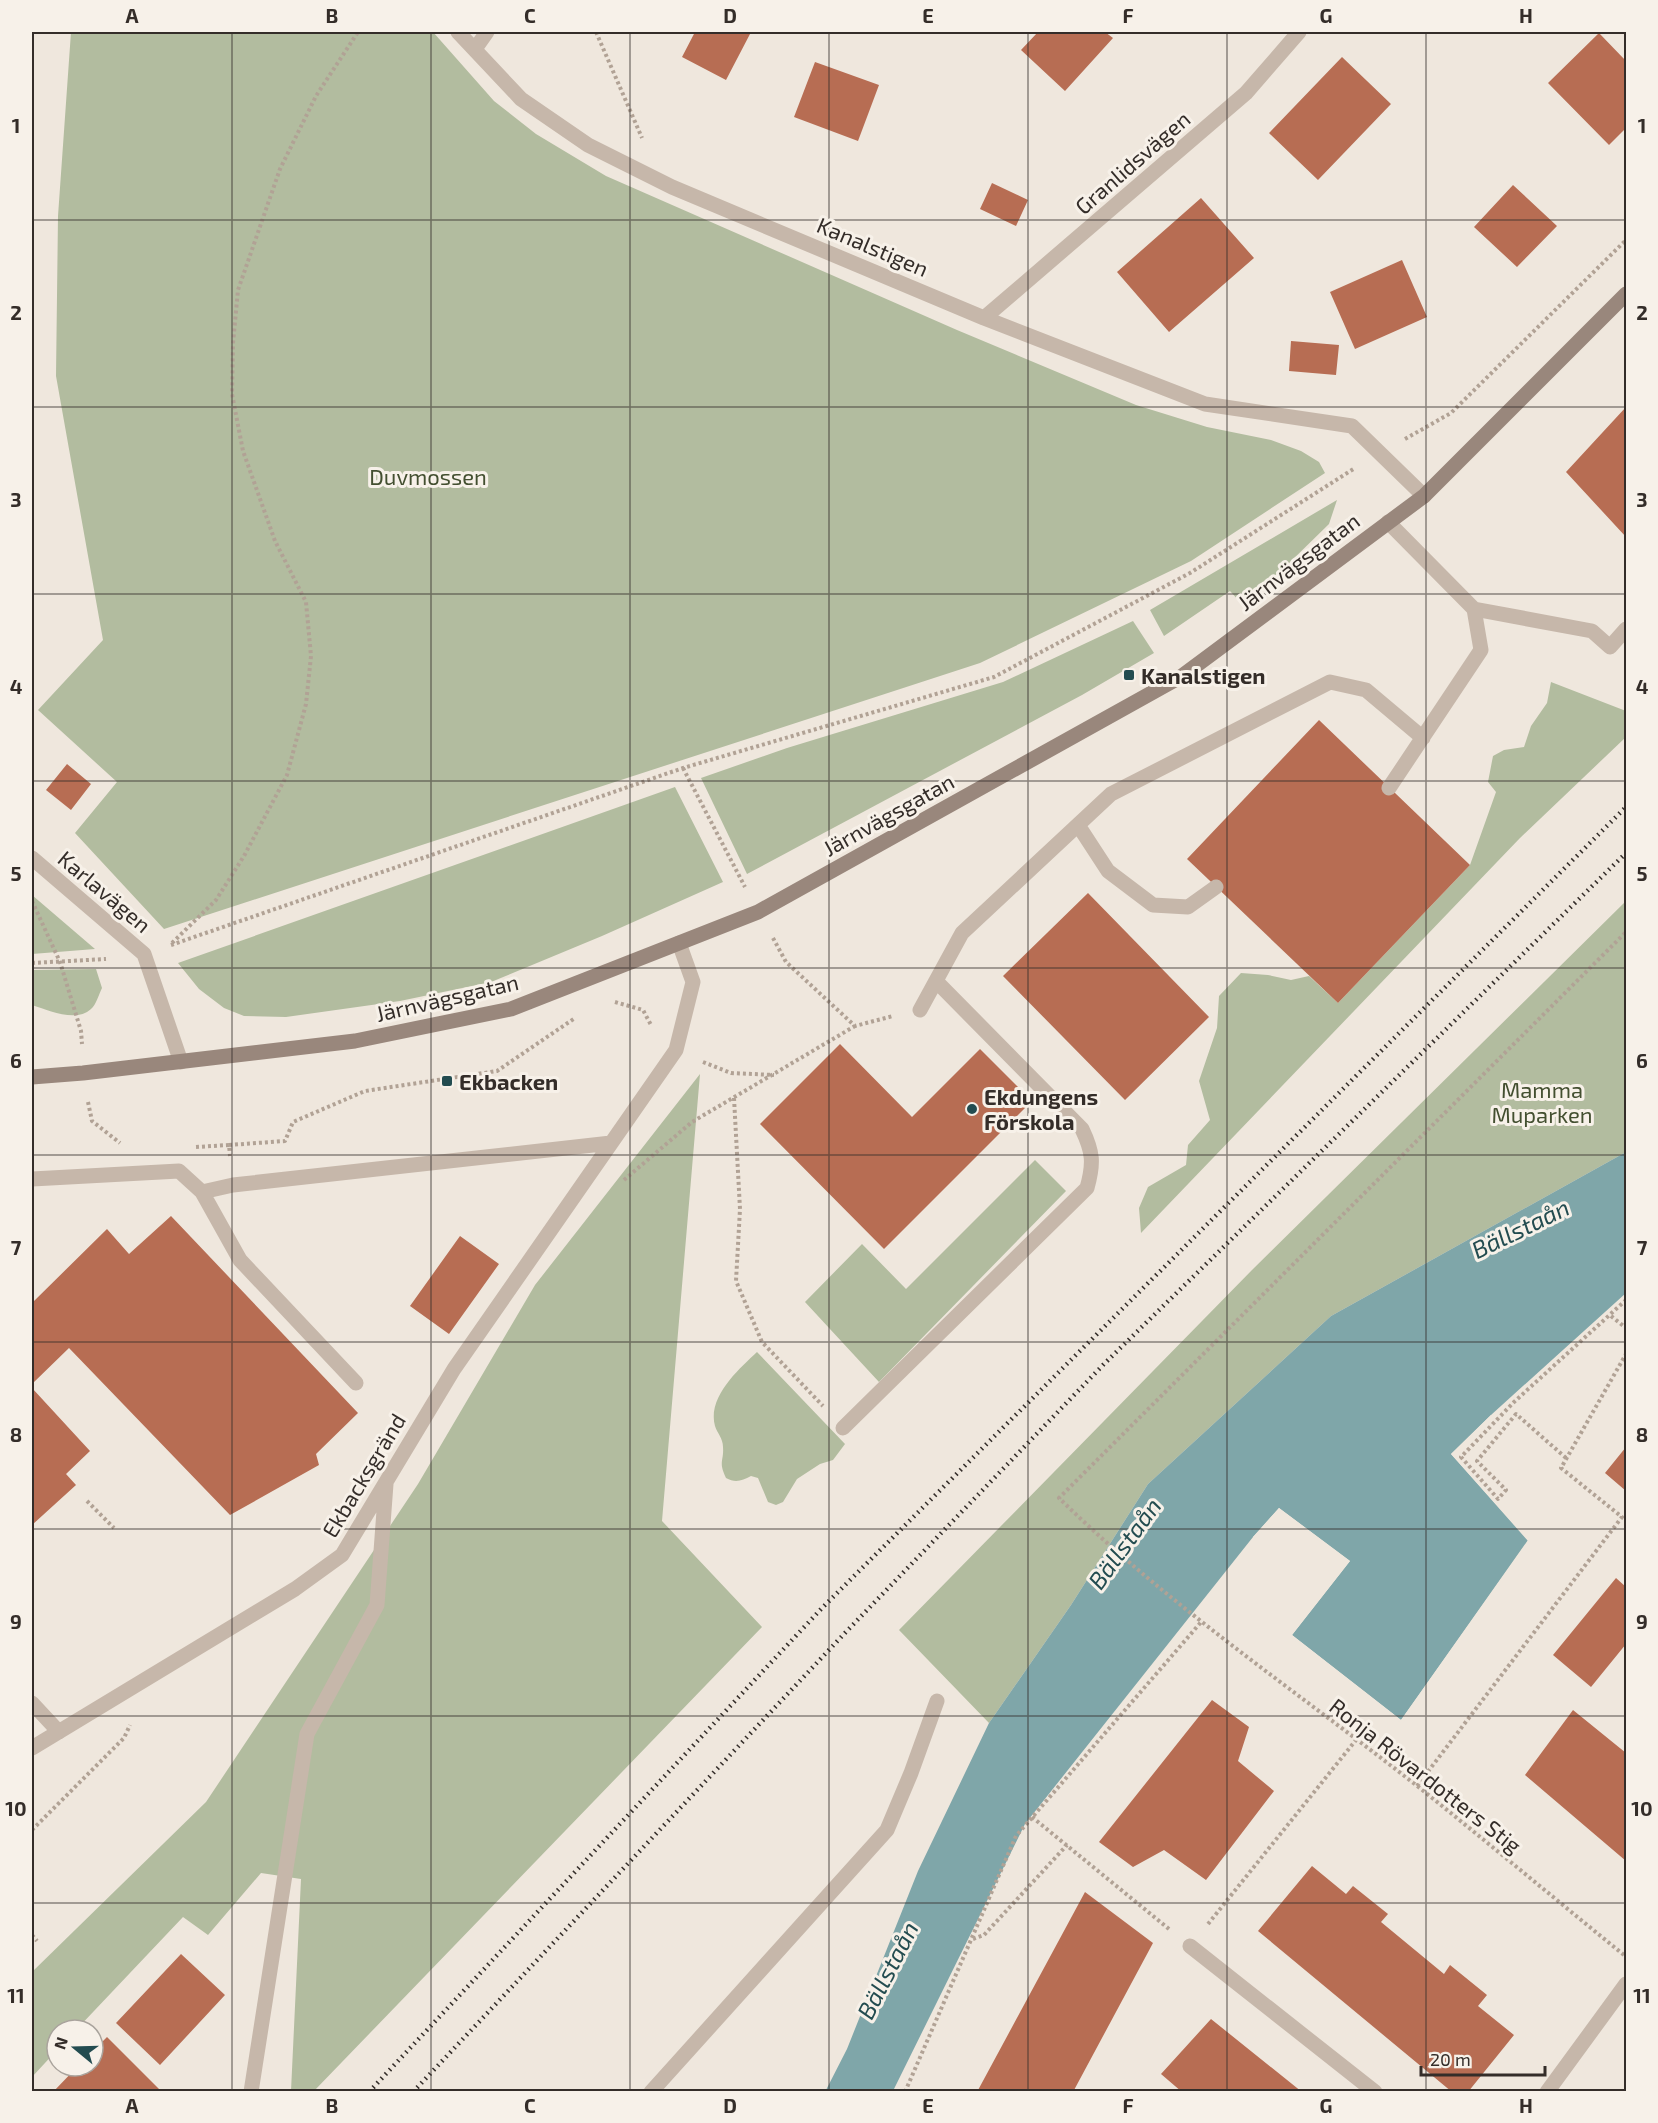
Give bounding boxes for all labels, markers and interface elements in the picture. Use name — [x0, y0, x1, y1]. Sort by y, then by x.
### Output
text: A — [125, 3, 139, 27]
text: B — [326, 3, 338, 27]
text: C — [524, 3, 536, 27]
text: D — [723, 3, 737, 27]
text: E — [922, 3, 934, 27]
text: F — [1122, 3, 1134, 27]
text: G — [1320, 3, 1332, 27]
text: H — [1519, 3, 1533, 27]
street label: Granlidsvägen — [1069, 105, 1195, 219]
text: 1 — [12, 113, 20, 137]
text: 1 — [1638, 113, 1646, 137]
street label: Kanalstigen — [813, 211, 933, 281]
text: 2 — [10, 300, 22, 324]
text: 2 — [1636, 300, 1648, 324]
park label: Duvmossen — [369, 463, 487, 489]
text: 3 — [10, 487, 22, 511]
text: 3 — [1636, 487, 1648, 511]
street label: Järnvägsgatan — [1232, 507, 1364, 615]
place label: Kanalstigen — [1141, 662, 1266, 688]
marker: Kanalstigen — [1122, 668, 1136, 682]
text: 4 — [10, 674, 23, 698]
text: 4 — [1636, 674, 1649, 698]
street label: Järnvägsgatan — [818, 767, 958, 861]
street label: Karlavägen — [53, 845, 157, 937]
text: 5 — [10, 861, 22, 885]
text: 5 — [1636, 861, 1648, 885]
street label: Järnvägsgatan — [373, 968, 521, 1026]
text: 6 — [10, 1048, 22, 1072]
text: 6 — [1636, 1048, 1648, 1072]
place label: Ekbacken — [459, 1068, 558, 1094]
marker: Ekbacken — [440, 1074, 454, 1088]
park label: Mamma Muparken — [1492, 1076, 1592, 1127]
place label: Ekdungens Förskola — [984, 1083, 1098, 1134]
marker: Ekdungens Förskola — [965, 1102, 979, 1116]
water label: Bällstaån — [1466, 1192, 1574, 1264]
text: 7 — [11, 1235, 22, 1259]
text: 7 — [1637, 1235, 1648, 1259]
street label: Ekbacksgränd — [316, 1408, 410, 1542]
text: 8 — [10, 1422, 22, 1446]
text: 8 — [1636, 1422, 1648, 1446]
water label: Bällstaån — [1081, 1492, 1167, 1594]
text: 9 — [10, 1609, 22, 1633]
text: 9 — [1636, 1609, 1648, 1633]
street label: Ronja Rövardotters Stig — [1324, 1692, 1527, 1859]
text: 10 — [5, 1796, 27, 1820]
text: 10 — [1631, 1796, 1653, 1820]
water label: Bällstaån — [850, 1917, 924, 2023]
text: 11 — [7, 1983, 25, 2007]
text: 11 — [1633, 1983, 1651, 2007]
north arrow — [45, 2018, 105, 2078]
text: N — [49, 2034, 71, 2052]
scale bar — [1421, 2039, 1546, 2077]
text: 20 m — [1430, 2048, 1471, 2070]
text: A — [125, 2093, 139, 2117]
text: B — [326, 2093, 338, 2117]
text: C — [524, 2093, 536, 2117]
text: D — [723, 2093, 737, 2117]
text: E — [922, 2093, 934, 2117]
text: F — [1122, 2093, 1134, 2117]
text: G — [1320, 2093, 1332, 2117]
text: H — [1519, 2093, 1533, 2117]

